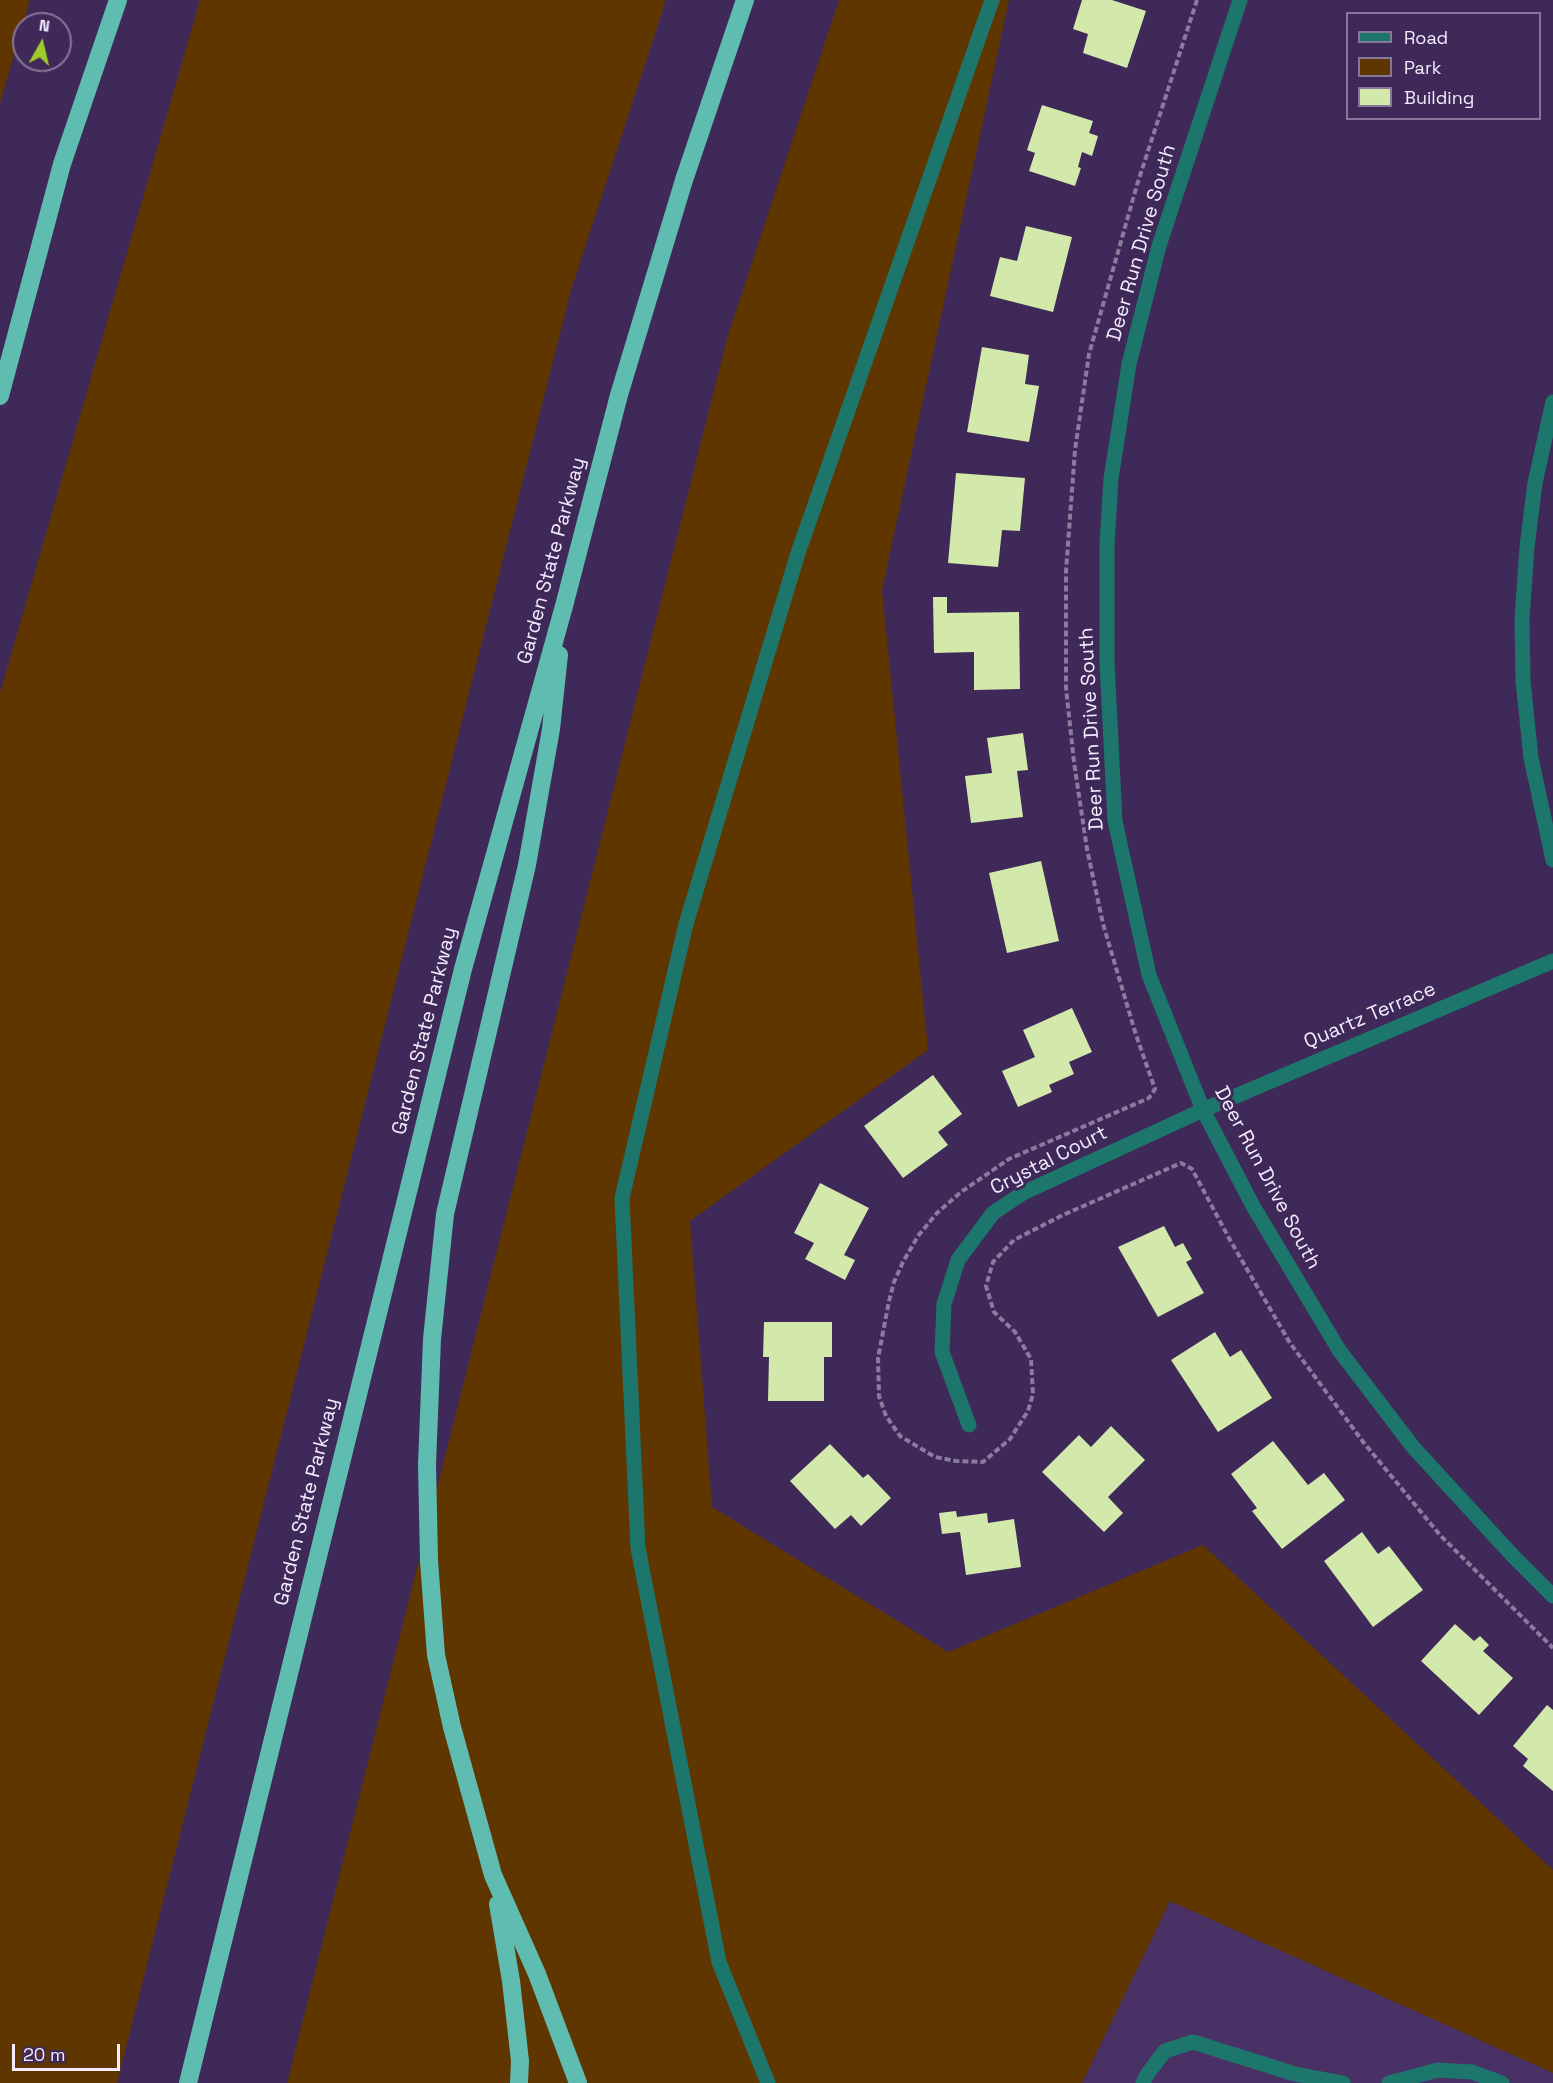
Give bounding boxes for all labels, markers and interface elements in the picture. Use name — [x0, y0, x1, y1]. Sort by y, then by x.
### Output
north arrow — [12, 12, 72, 72]
legend — [1346, 12, 1541, 120]
text: N — [38, 15, 51, 37]
text: Road — [1404, 26, 1448, 49]
text: Park — [1404, 56, 1441, 79]
text: Building — [1404, 86, 1474, 109]
street label: Deer Run Drive South — [1102, 142, 1182, 344]
street label: Garden State Parkway — [513, 455, 591, 667]
street label: Deer Run Drive South — [1075, 627, 1109, 831]
street label: Garden State Parkway — [388, 925, 462, 1137]
street label: Quartz Terrace — [1301, 977, 1439, 1055]
street label: Deer Run Drive South — [1209, 1083, 1325, 1273]
street label: Crystal Court — [987, 1121, 1111, 1201]
street label: Garden State Parkway — [270, 1396, 344, 1608]
scale bar — [15, 2032, 123, 2070]
text: 20 m — [23, 2043, 66, 2066]

